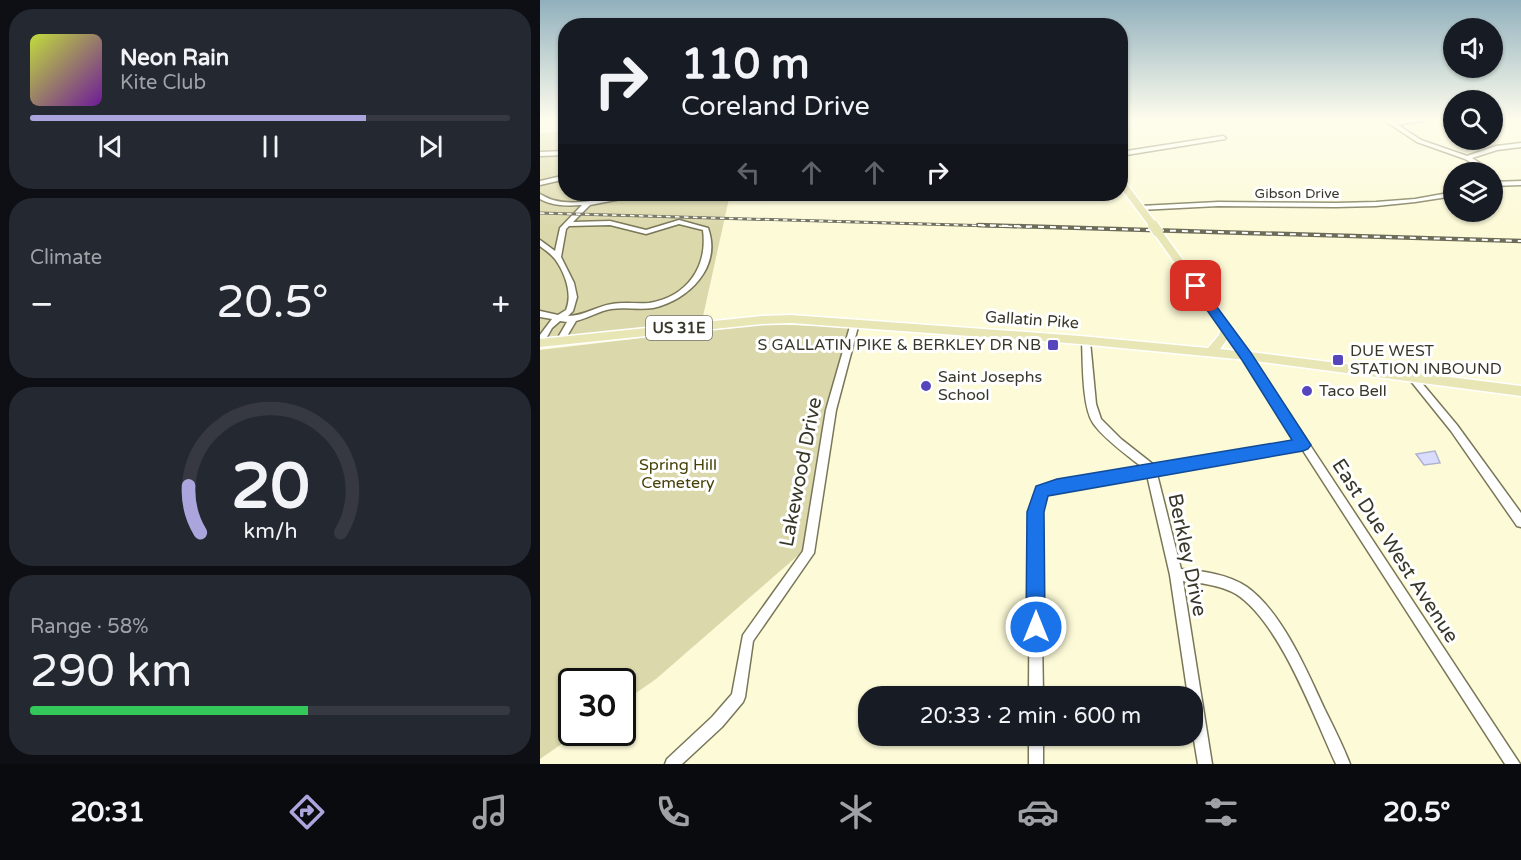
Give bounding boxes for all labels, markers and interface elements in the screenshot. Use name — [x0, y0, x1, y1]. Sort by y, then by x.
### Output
map controls — [1443, 18, 1503, 222]
button: sound — [1443, 18, 1503, 78]
text: 110 m — [681, 39, 810, 90]
icon: right — [582, 42, 660, 120]
text: Neon Rain — [120, 45, 229, 71]
text: Kite Club — [120, 71, 206, 95]
text: Coreland Drive — [681, 90, 870, 123]
button: search — [1443, 90, 1503, 150]
icon: previous — [94, 130, 127, 163]
icon: pause — [254, 130, 287, 163]
icon: next — [414, 130, 447, 163]
icon: left — [732, 156, 765, 189]
icon: ahead — [795, 156, 828, 189]
icon: ahead — [858, 156, 891, 189]
icon: right — [921, 156, 954, 189]
button: layers — [1443, 162, 1503, 222]
street label: Gibson Drive — [1255, 185, 1339, 202]
text: Climate — [30, 246, 102, 270]
pin — [1170, 260, 1221, 311]
icon: arrive — [1179, 269, 1212, 302]
text: 20.5° — [216, 276, 329, 330]
text: − — [30, 285, 54, 324]
text: + — [491, 285, 510, 324]
street label: Gallatin Pike — [984, 307, 1080, 333]
road number: US 31E — [646, 316, 712, 340]
place label: S GALLATIN PIKE & BERKLEY DR NB — [758, 335, 1041, 355]
marker: S GALLATIN PIKE & BERKLEY DR NB — [1046, 338, 1060, 352]
place label: DUE WEST STATION INBOUND — [1350, 341, 1502, 379]
marker: DUE WEST STATION INBOUND — [1331, 353, 1345, 367]
place label: Saint Josephs School — [938, 367, 1042, 405]
marker: Saint Josephs School — [919, 379, 933, 393]
place label: Taco Bell — [1319, 381, 1387, 401]
marker: Taco Bell — [1300, 384, 1314, 398]
street label: Lakewood Drive — [775, 395, 827, 549]
text: 20 — [231, 451, 309, 526]
park label: Spring Hill Cemetery — [639, 455, 717, 493]
street label: East Due West Avenue — [1327, 455, 1463, 647]
street label: Berkley Drive — [1162, 491, 1212, 619]
text: km/h — [243, 519, 297, 545]
position arrow — [1004, 595, 1068, 659]
text: Range · 58% — [30, 615, 149, 639]
text: 290 km — [30, 645, 192, 699]
speed limit sign: 30 — [558, 668, 636, 746]
text: 20:33 · 2 min · 600 m — [920, 703, 1141, 729]
icon: directions — [286, 791, 328, 833]
icon: music — [469, 791, 511, 833]
icon: phone — [652, 791, 694, 833]
icon: climate — [835, 791, 877, 833]
icon: car — [1017, 791, 1059, 833]
icon: filters — [1200, 791, 1242, 833]
text: 20:31 — [70, 796, 145, 829]
text: 20.5° — [1383, 796, 1451, 829]

